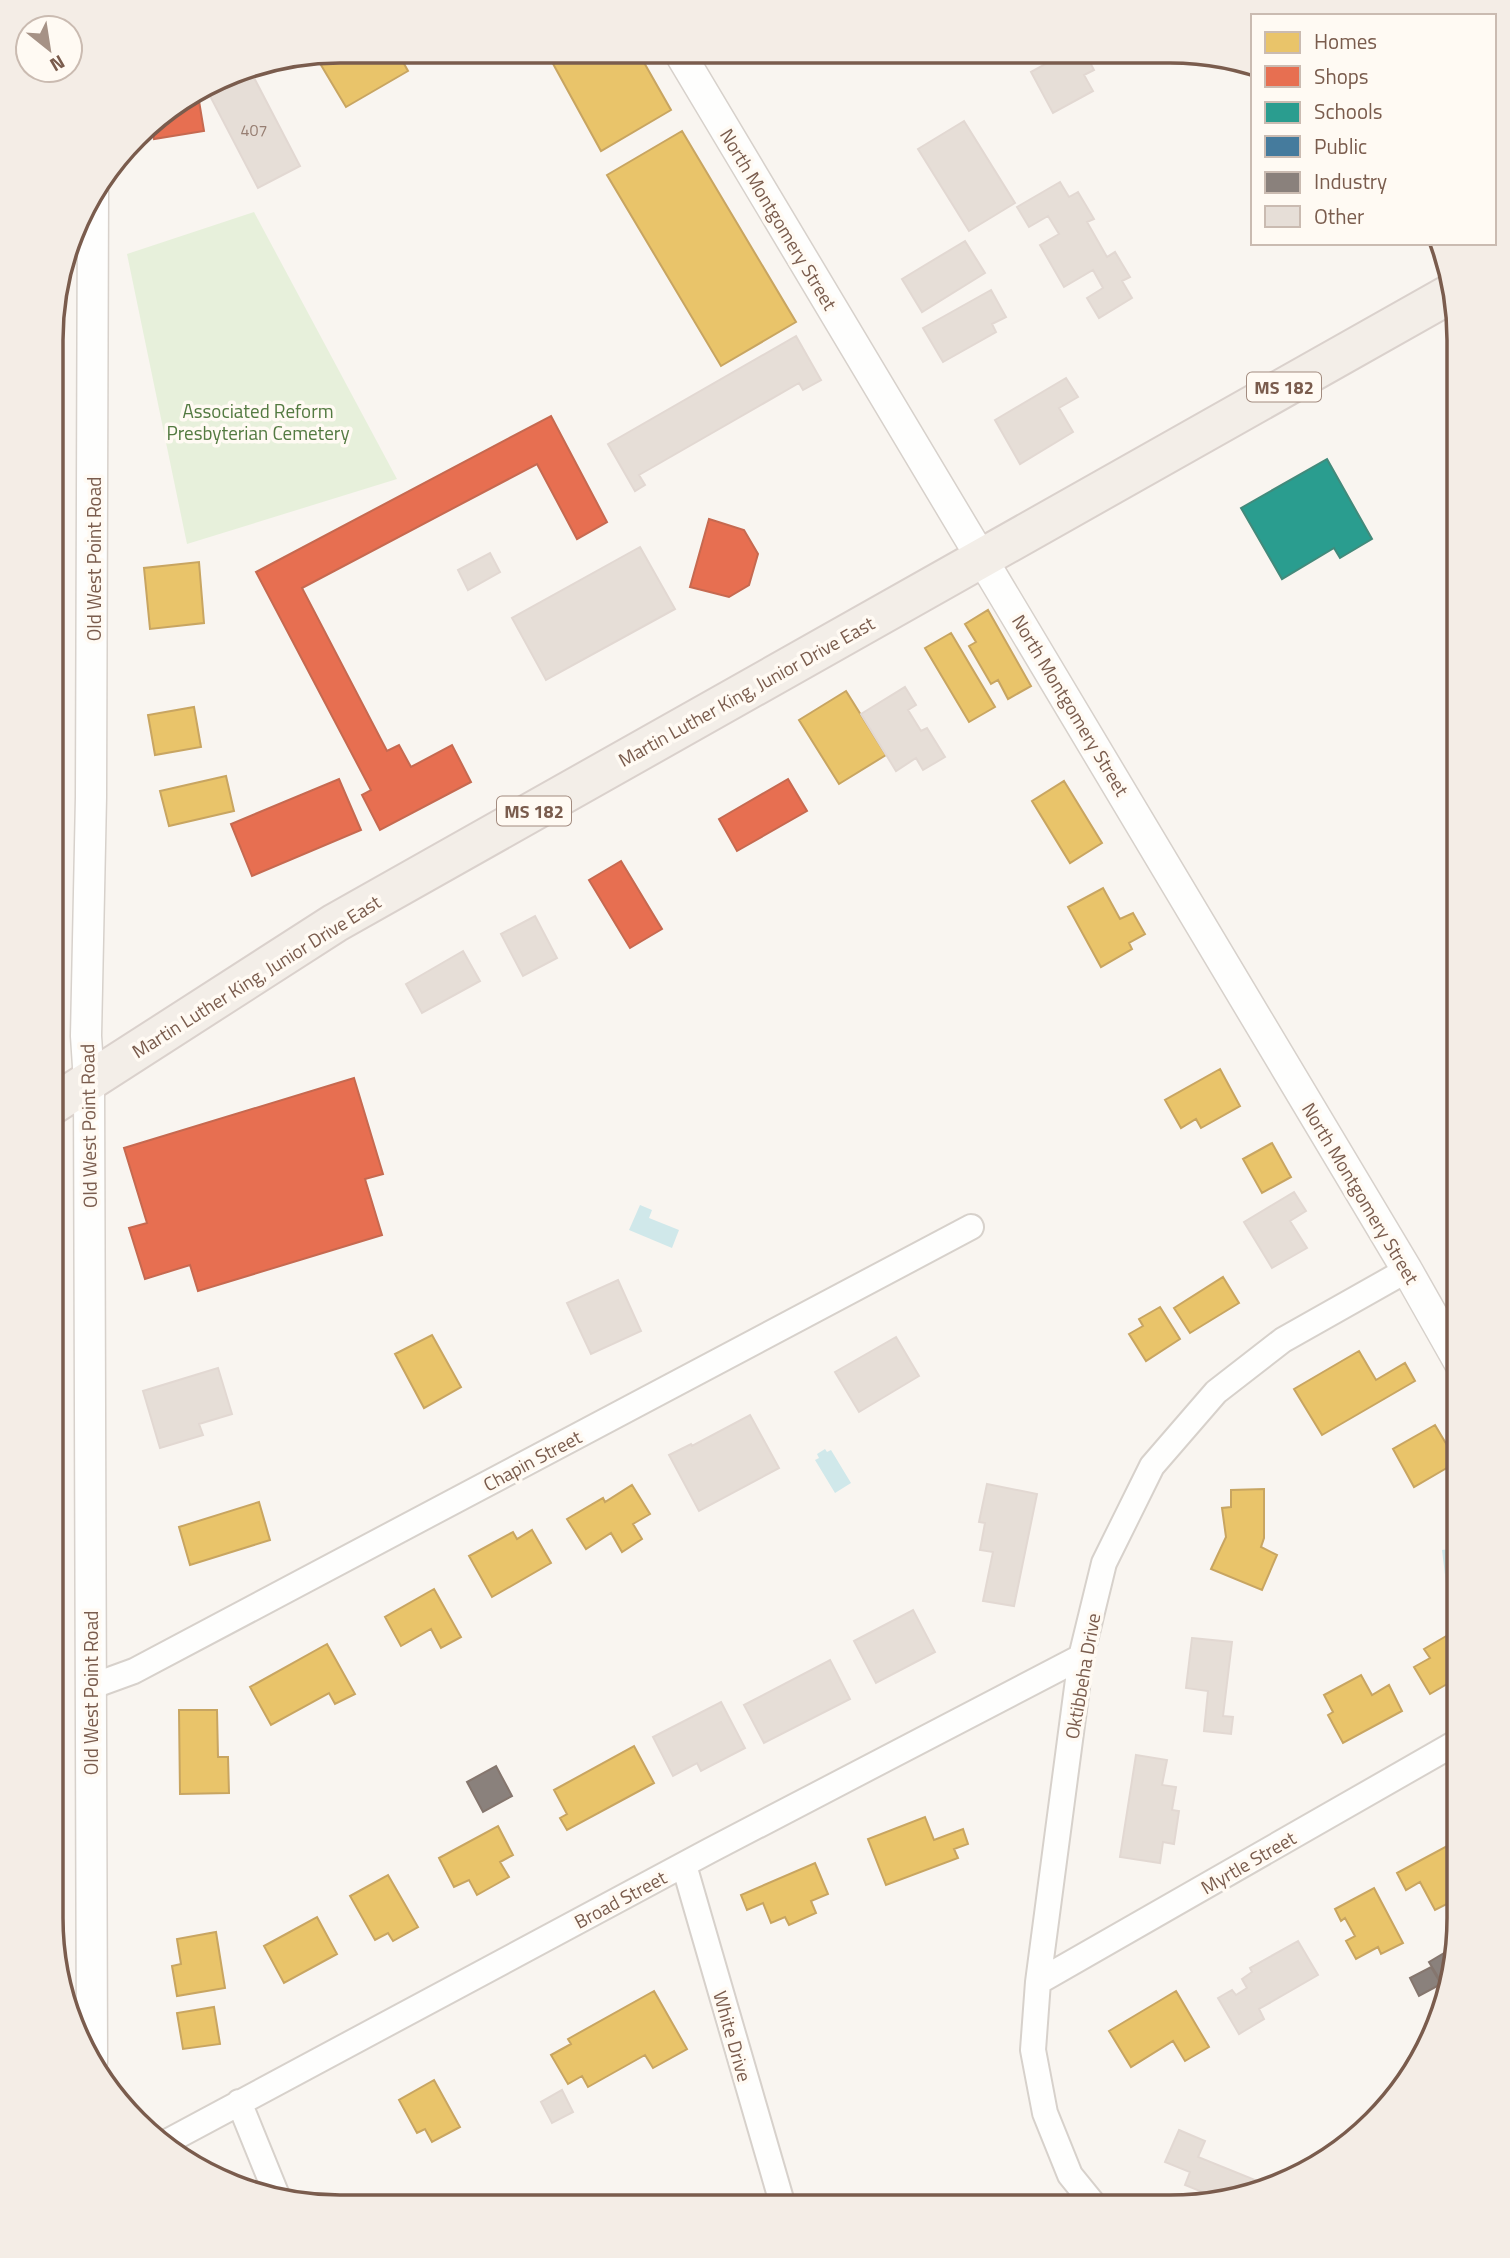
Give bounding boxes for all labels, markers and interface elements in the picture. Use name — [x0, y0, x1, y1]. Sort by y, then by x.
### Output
north arrow — [14, 14, 84, 84]
legend — [1251, 14, 1496, 245]
text: Homes — [1314, 25, 1377, 57]
text: N — [45, 48, 71, 80]
text: Shops — [1314, 60, 1369, 92]
text: Schools — [1314, 95, 1383, 127]
house number: 407 — [241, 118, 267, 142]
street label: North Montgomery Street — [713, 123, 845, 316]
text: Public — [1314, 130, 1367, 162]
text: Industry — [1314, 165, 1387, 197]
text: Other — [1314, 200, 1364, 232]
road number: MS 182 — [1247, 372, 1321, 402]
park label: Associated Reform Presbyterian Cemetery — [166, 396, 350, 447]
street label: Old West Point Road — [79, 477, 108, 641]
street label: Martin Luther King, Junior Drive East — [613, 608, 880, 774]
street label: North Montgomery Street — [1005, 609, 1137, 802]
road number: MS 182 — [497, 796, 571, 826]
street label: Martin Luther King, Junior Drive East — [126, 887, 386, 1065]
street label: Old West Point Road — [72, 1044, 104, 1208]
street label: North Montgomery Street — [1295, 1097, 1427, 1290]
street label: Chapin Street — [478, 1422, 587, 1498]
street label: Old West Point Road — [76, 1611, 105, 1775]
street label: Oktibbeha Drive — [1057, 1611, 1107, 1741]
street label: Myrtle Street — [1195, 1823, 1301, 1901]
street label: Broad Street — [569, 1862, 672, 1935]
street label: White Drive — [706, 1987, 760, 2085]

